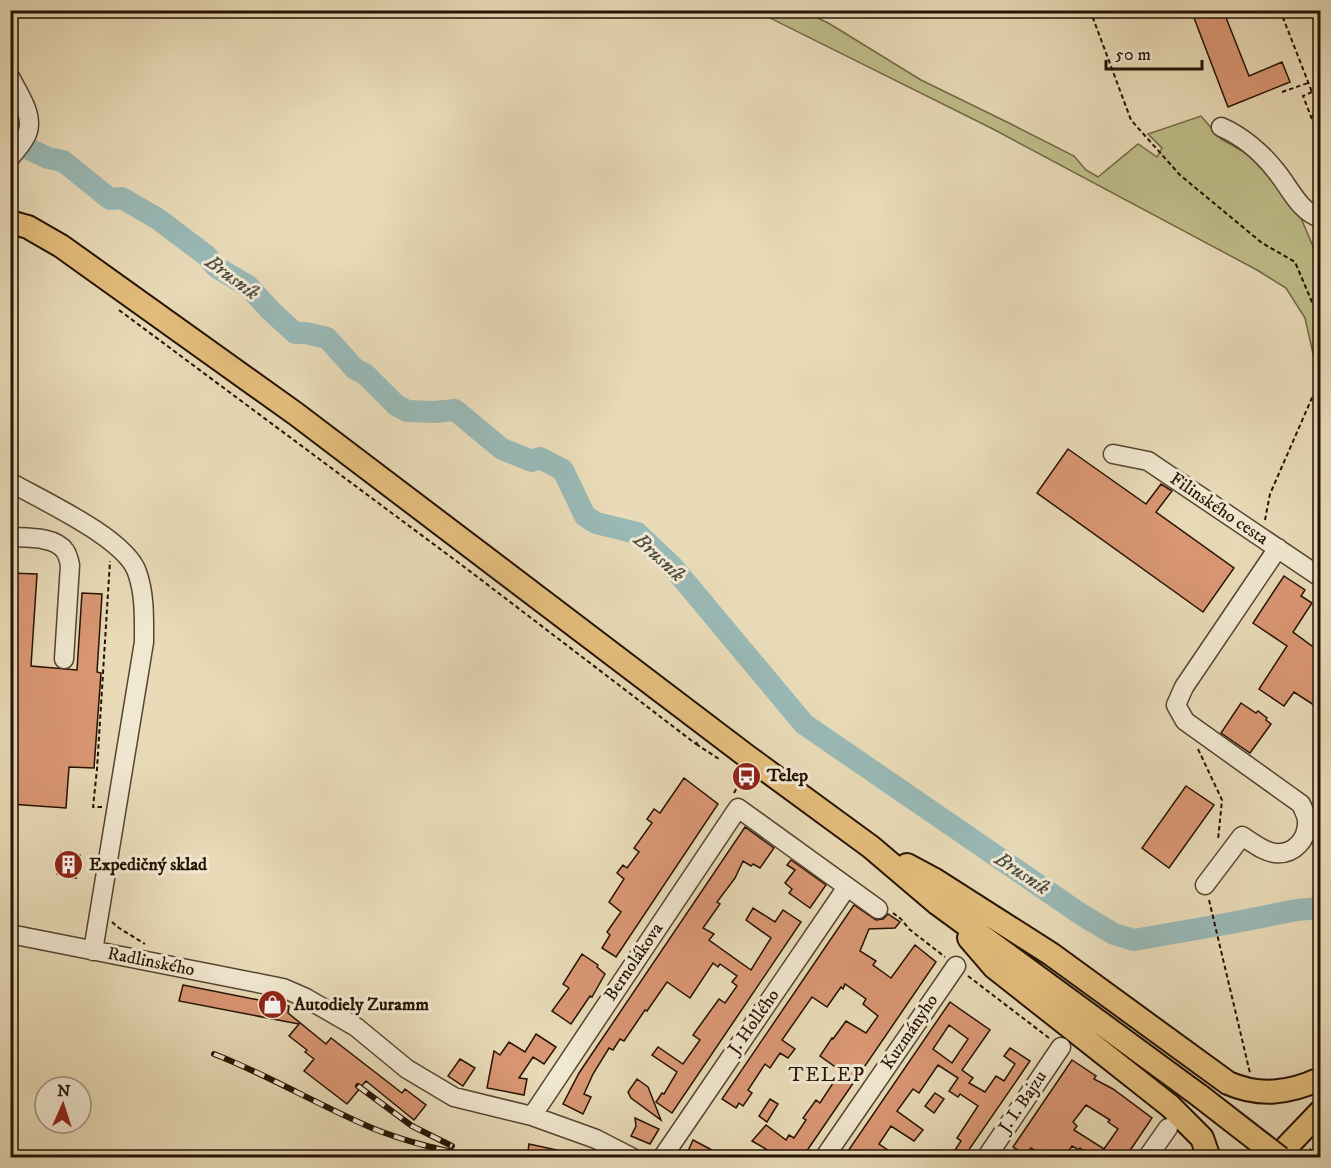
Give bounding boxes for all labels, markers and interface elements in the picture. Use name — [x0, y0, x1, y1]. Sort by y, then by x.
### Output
scale bar — [1106, 33, 1202, 71]
text: 50 m — [1115, 44, 1151, 66]
water label: Brusník — [199, 249, 264, 307]
street label: Filinského cesta — [1166, 468, 1273, 550]
water label: Brusník — [628, 528, 690, 588]
bus stop icon: Telep — [730, 760, 762, 792]
place label: Telep — [766, 765, 808, 787]
water label: Brusník — [989, 846, 1055, 902]
building icon: Expedičný sklad — [52, 849, 84, 881]
place label: Expedičný sklad — [89, 854, 208, 876]
street label: Bernolákova — [600, 918, 668, 1005]
street label: Radlinského — [106, 943, 197, 981]
street label: J. Hollého — [722, 985, 785, 1061]
shop icon: Autodiely Zuramm — [257, 989, 289, 1021]
street label: Kuzmányho — [877, 990, 943, 1074]
place label: Autodiely Zuramm — [293, 994, 429, 1016]
district label: TELEP — [788, 1063, 866, 1088]
street label: J. I. Bajzu — [993, 1066, 1052, 1139]
north arrow — [33, 1075, 93, 1135]
text: N — [57, 1081, 71, 1101]

